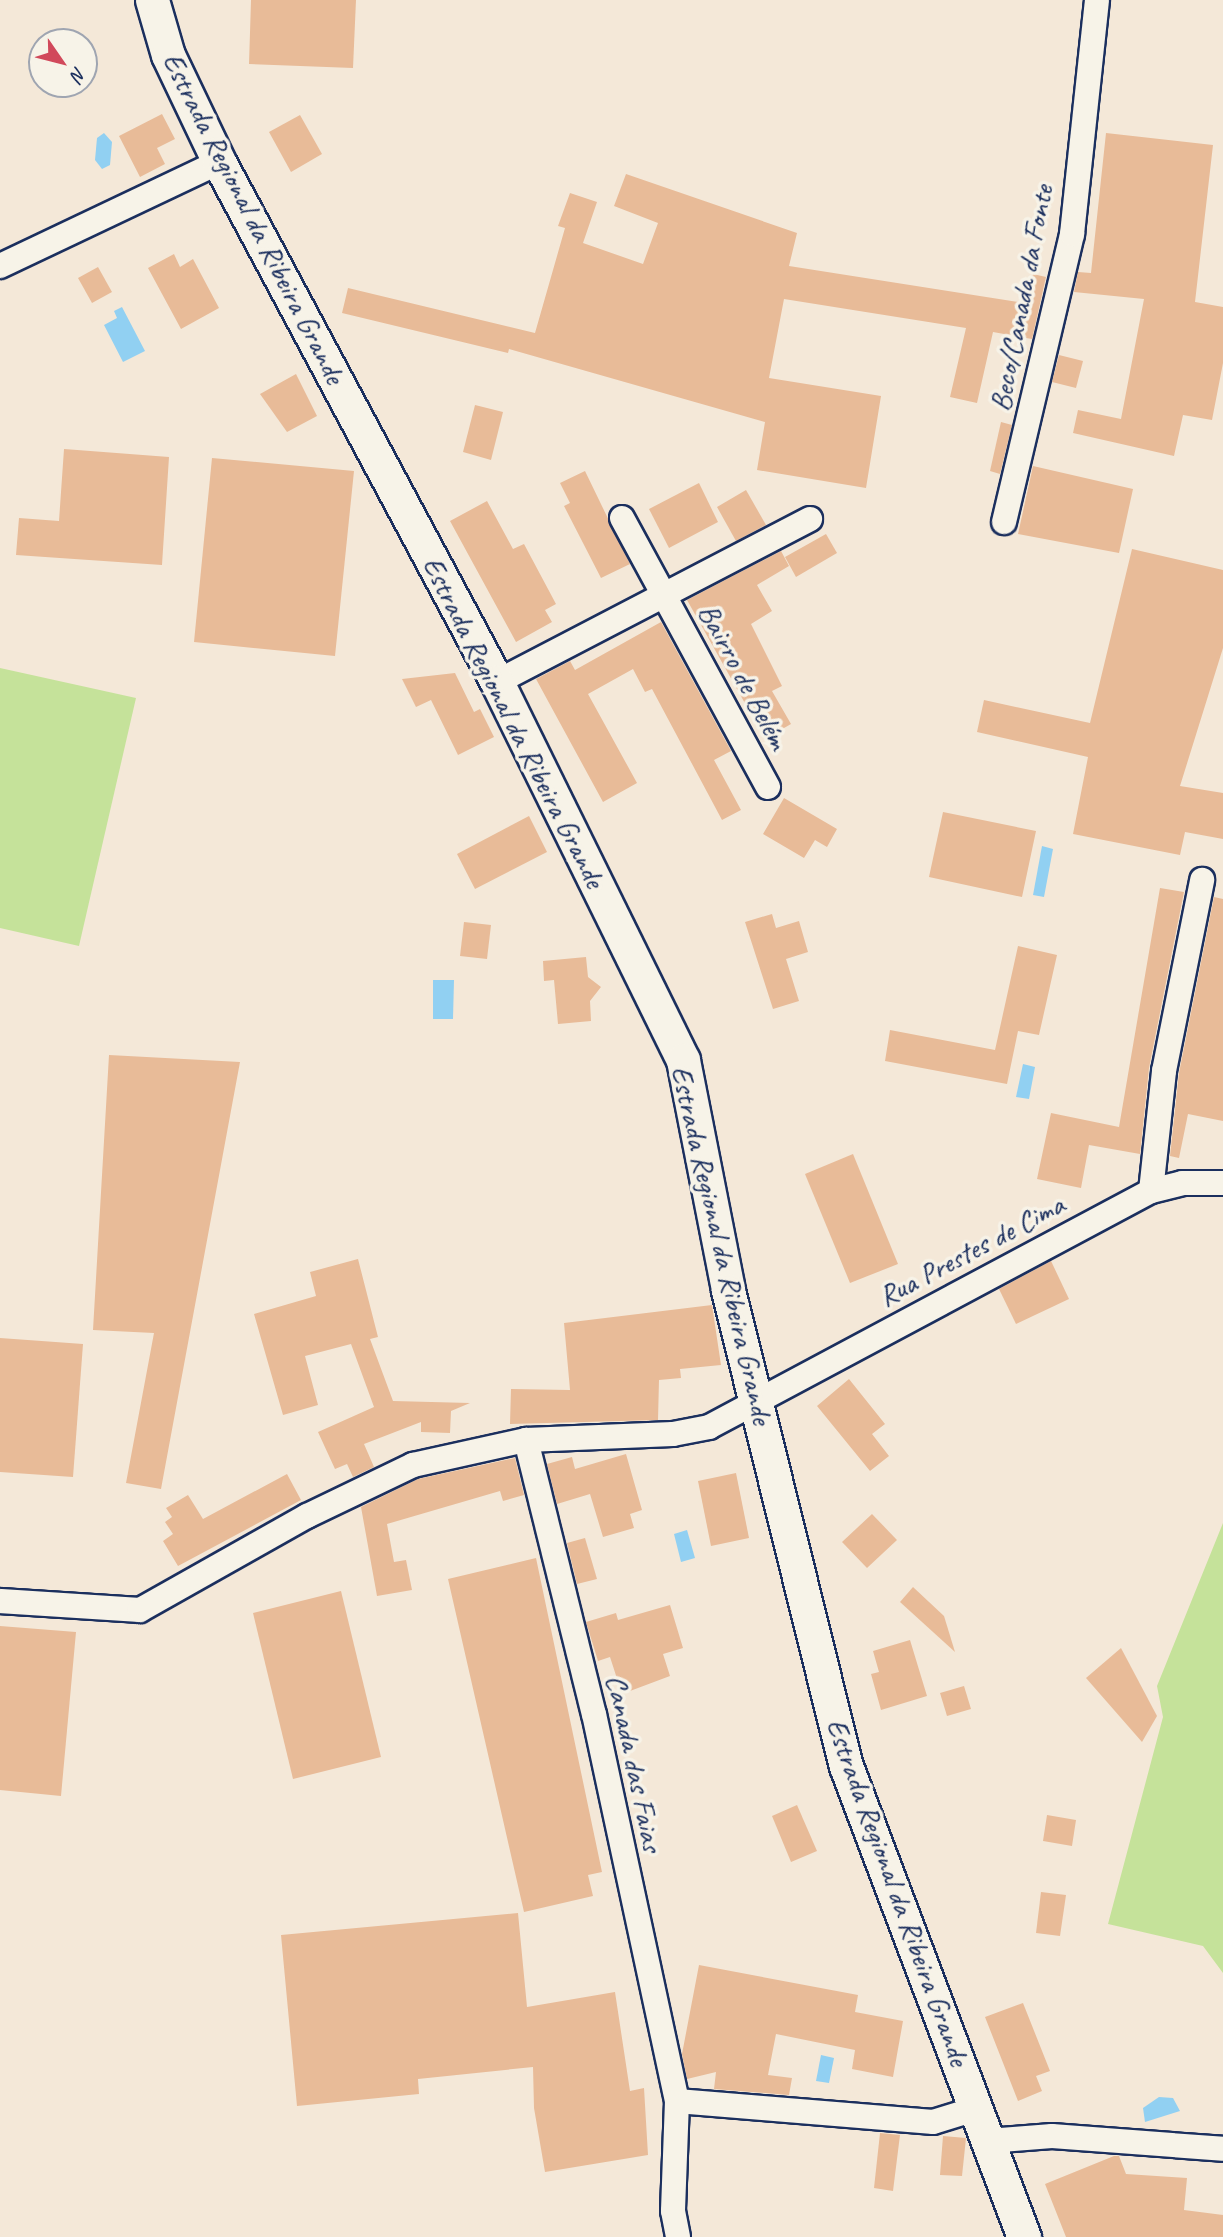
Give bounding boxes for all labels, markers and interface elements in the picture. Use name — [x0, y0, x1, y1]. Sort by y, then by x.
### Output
north arrow — [28, 28, 98, 98]
street label: Estrada Regional da Ribeira Grande — [154, 45, 354, 391]
text: N — [65, 62, 92, 86]
street label: Beco/Canada da Fonte — [981, 182, 1061, 414]
street label: Estrada Regional da Ribeira Grande — [414, 549, 614, 895]
street label: Bairro de Belém — [691, 597, 797, 755]
street label: Estrada Regional da Ribeira Grande — [663, 1061, 781, 1429]
street label: Rua Prestes de Cima — [872, 1186, 1070, 1314]
street label: Canada das Faias — [599, 1671, 671, 1855]
street label: Estrada Regional da Ribeira Grande — [818, 1712, 978, 2072]

